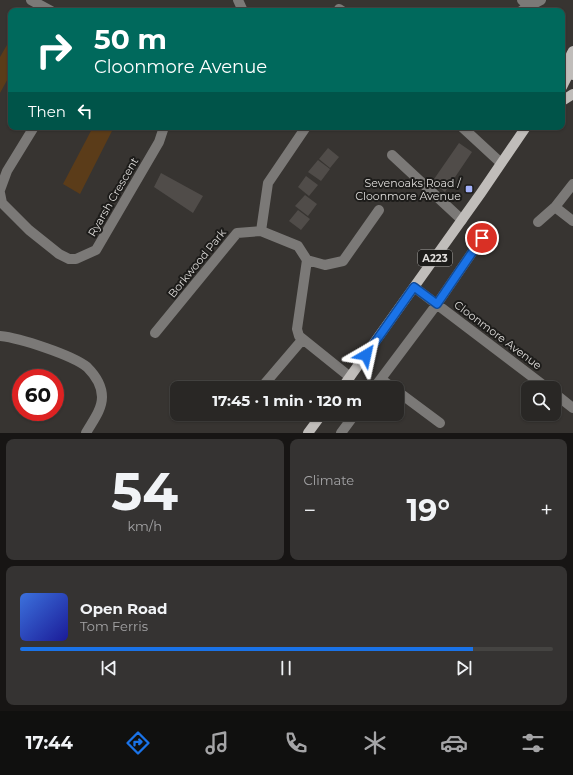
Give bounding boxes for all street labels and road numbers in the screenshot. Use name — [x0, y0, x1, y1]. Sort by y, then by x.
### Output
street label: Ryarsh Crescent — [85, 155, 142, 239]
street label: Borkwood Park — [165, 225, 229, 300]
road number: A223 — [418, 250, 452, 266]
street label: Cloonmore Avenue — [452, 298, 545, 373]

